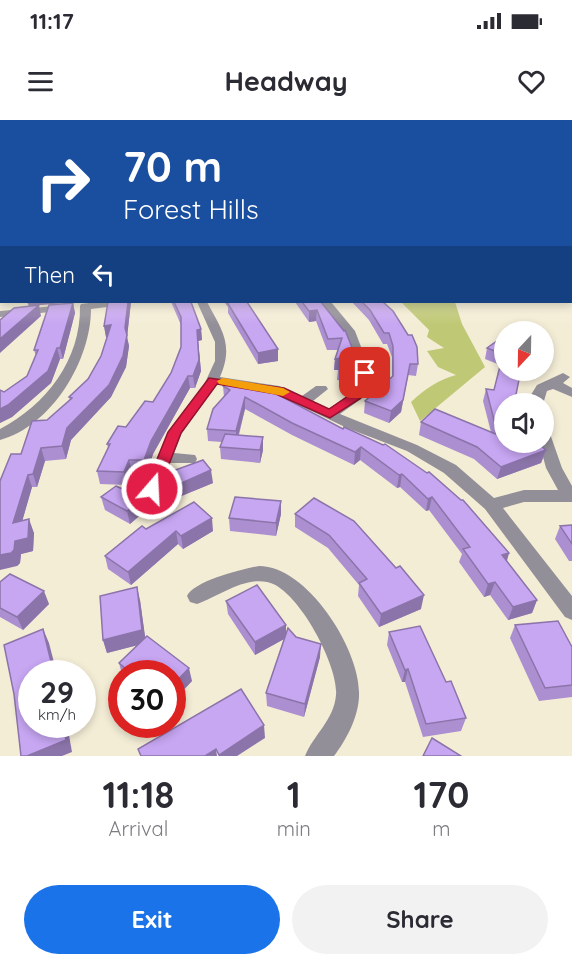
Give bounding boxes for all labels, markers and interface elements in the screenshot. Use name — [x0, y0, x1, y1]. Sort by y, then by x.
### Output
text: 11:17 — [30, 7, 74, 35]
text: Headway — [224, 64, 348, 98]
icon: menu — [24, 65, 57, 98]
icon: heart — [515, 65, 548, 98]
text: 70 m — [123, 140, 222, 193]
icon: right — [24, 144, 102, 222]
text: Forest Hills — [123, 192, 259, 226]
icon: left — [87, 258, 120, 291]
text: Then — [24, 261, 75, 289]
north arrow — [494, 321, 554, 381]
map controls — [494, 321, 554, 453]
pin — [339, 347, 390, 398]
icon: arrive — [348, 356, 381, 389]
button: sound — [494, 393, 554, 453]
position arrow — [120, 457, 184, 521]
speed limit sign: 30 — [108, 660, 186, 738]
text: 29 — [40, 673, 74, 711]
text: km/h — [38, 705, 76, 724]
text: 11:18 — [103, 772, 174, 817]
text: 1 — [287, 772, 301, 817]
text: 170 — [414, 772, 469, 817]
text: Arrival — [108, 816, 168, 841]
text: min — [277, 816, 311, 841]
text: m — [432, 816, 451, 841]
button: Exit — [24, 885, 280, 954]
button: Share — [292, 885, 548, 954]

